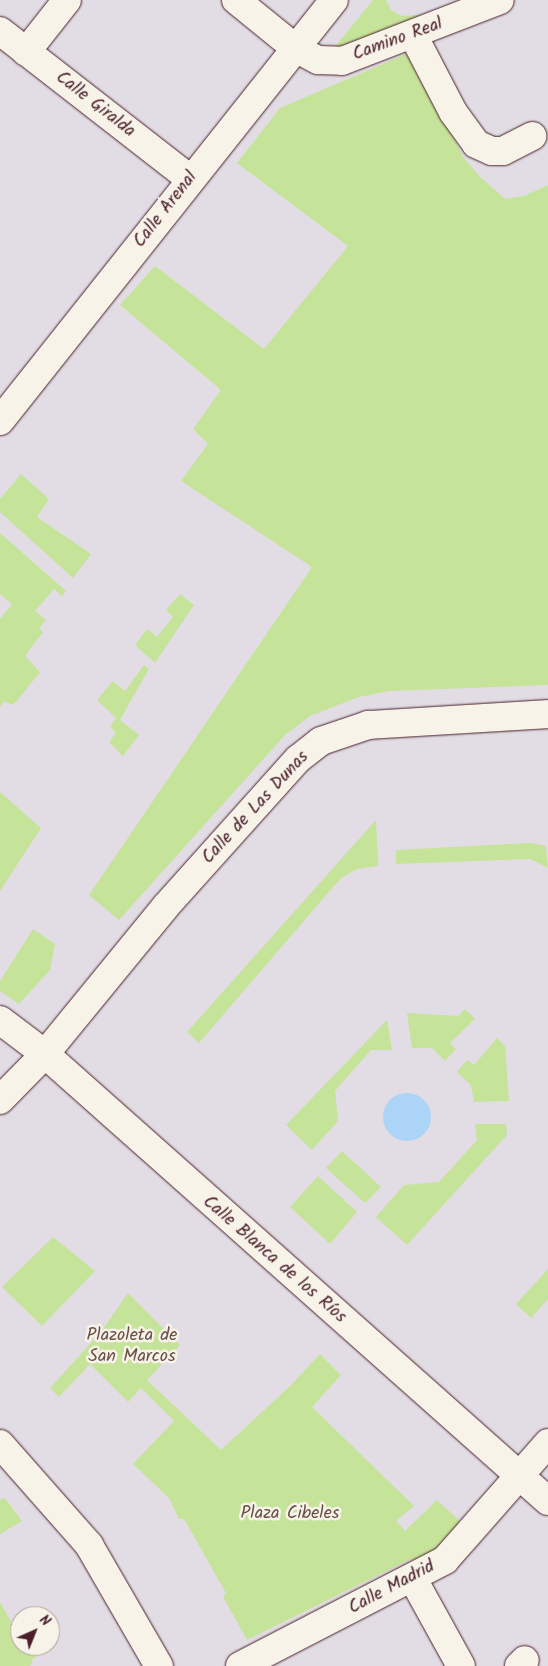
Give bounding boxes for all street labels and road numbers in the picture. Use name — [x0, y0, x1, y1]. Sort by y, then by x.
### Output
street label: Camino Real — [350, 14, 446, 66]
street label: Calle Giralda — [51, 67, 139, 143]
street label: Calle Arenal — [130, 168, 202, 252]
street label: Calle de Las Dunas — [198, 747, 314, 869]
street label: Calle Blanca de los Ríos — [198, 1192, 350, 1328]
street label: Calle Madrid — [345, 1556, 439, 1620]

